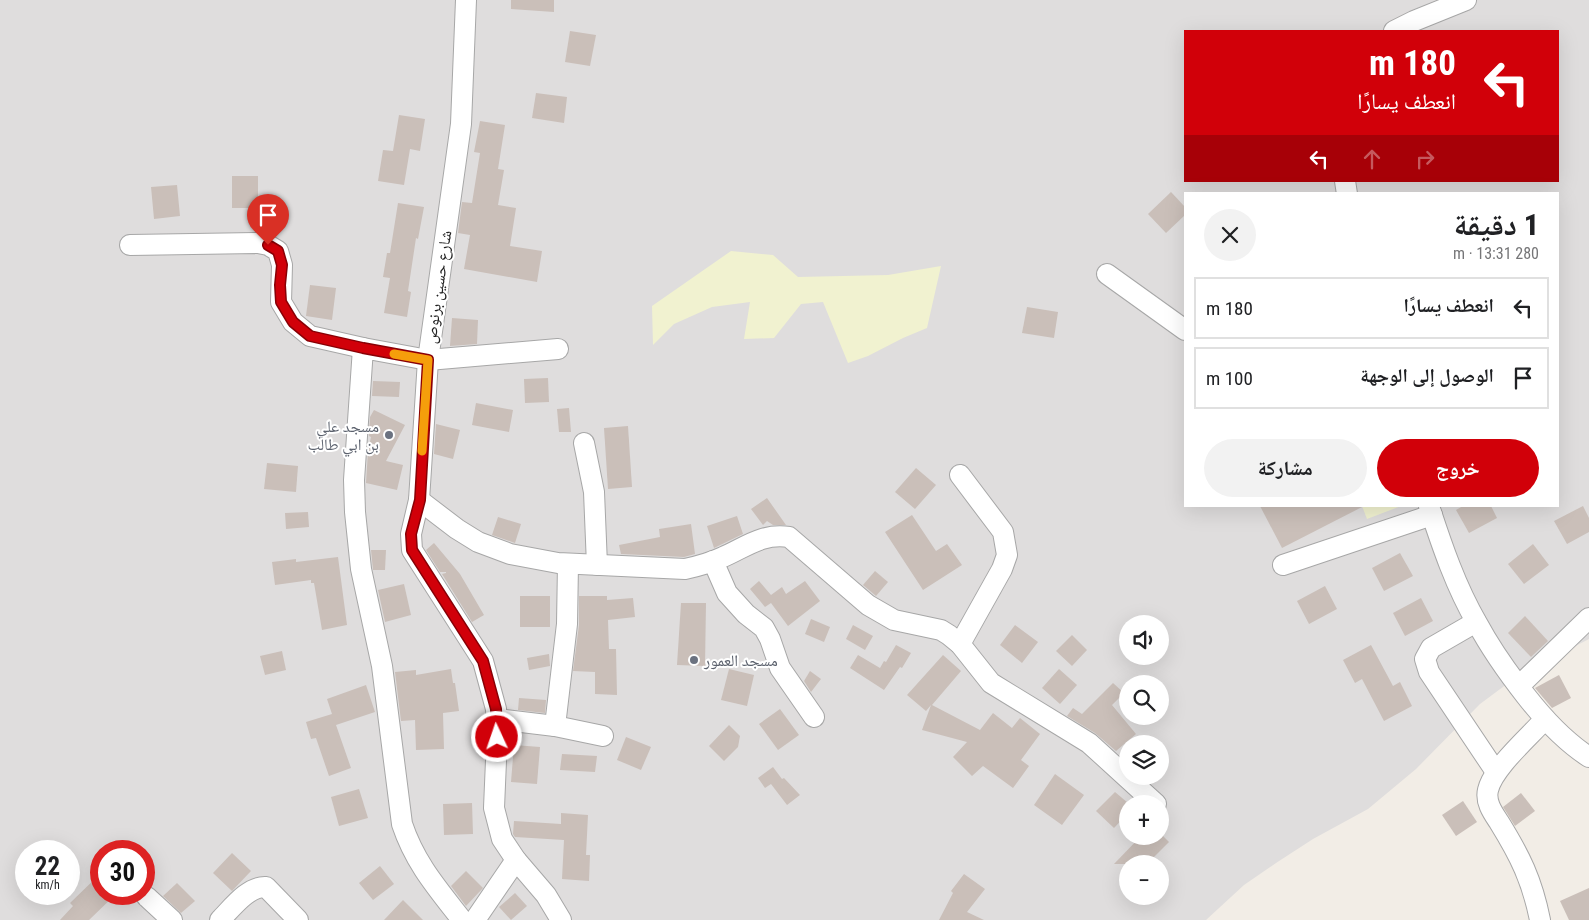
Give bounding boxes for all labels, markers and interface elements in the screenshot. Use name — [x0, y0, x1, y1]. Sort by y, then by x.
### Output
text: 180 m — [1369, 43, 1456, 84]
icon: left — [1474, 50, 1539, 115]
text: انعطف يسارًا — [1357, 89, 1456, 114]
icon: left — [1305, 145, 1333, 173]
icon: ahead — [1358, 145, 1386, 173]
icon: right — [1411, 145, 1439, 173]
pin — [247, 194, 289, 245]
icon: arrive — [254, 201, 282, 229]
text: 1 دقيقة — [1454, 207, 1539, 242]
button: close — [1204, 209, 1256, 261]
street label: شارع حسين برنوص — [421, 229, 456, 345]
text: 280 m · 13:31 — [1453, 244, 1539, 263]
text: انعطف يسارًا — [1403, 294, 1494, 317]
icon: left — [1509, 294, 1537, 322]
text: 180 m — [1206, 297, 1253, 320]
text: الوصول إلى الوجهة — [1360, 364, 1494, 387]
icon: arrive — [1509, 364, 1537, 392]
text: 100 m — [1206, 367, 1253, 390]
place label: مسجد علي بن ابي طالب — [308, 417, 379, 457]
marker: مسجد علي بن ابي طالب — [383, 429, 395, 441]
button: مشاركة — [1204, 439, 1367, 497]
button: خروج — [1377, 439, 1539, 497]
map controls — [1119, 615, 1169, 905]
button: sound — [1119, 615, 1169, 665]
place label: مسجد العمور — [703, 651, 778, 670]
marker: مسجد العمور — [688, 654, 700, 666]
button: search — [1119, 675, 1169, 725]
position arrow — [470, 710, 522, 762]
button: layers — [1119, 735, 1169, 785]
button: + — [1119, 795, 1169, 845]
speed limit sign: 30 — [90, 840, 155, 905]
text: 22 — [35, 852, 60, 881]
button: − — [1119, 855, 1169, 905]
text: km/h — [35, 878, 60, 892]

